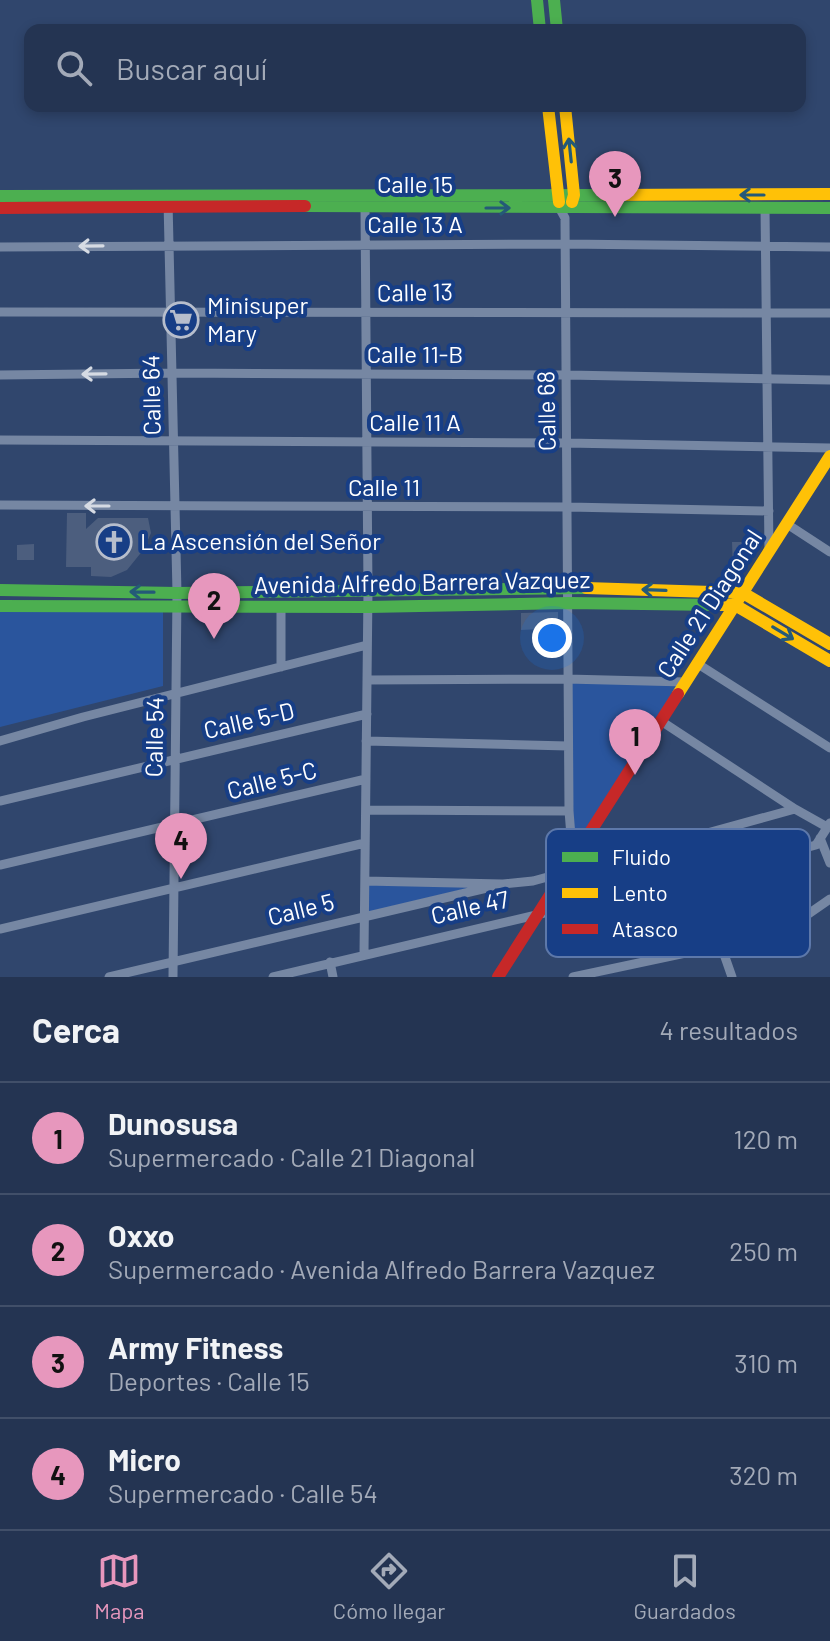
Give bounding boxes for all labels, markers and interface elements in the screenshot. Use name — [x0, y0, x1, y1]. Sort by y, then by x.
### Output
search box — [24, 24, 806, 112]
icon: search — [52, 46, 96, 90]
text: Buscar aquí — [116, 50, 267, 86]
one-way arrow — [562, 137, 577, 164]
pin: 3 — [589, 151, 641, 217]
street label: Calle 15 — [377, 169, 453, 198]
one-way arrow — [739, 187, 766, 203]
one-way arrow — [484, 200, 511, 216]
street label: Calle 13 A — [367, 209, 463, 238]
one-way arrow — [78, 238, 105, 253]
street label: Calle 13 — [377, 276, 453, 307]
place label: Minisuper Mary — [207, 290, 309, 347]
supermarket icon: Minisuper Mary — [162, 301, 200, 339]
street label: Calle 11-B — [367, 339, 463, 368]
street label: Calle 64 — [135, 354, 166, 436]
one-way arrow — [81, 366, 108, 382]
street label: Calle 68 — [530, 371, 561, 451]
street label: Calle 11 A — [369, 407, 461, 436]
street label: Calle 11 — [348, 472, 420, 501]
one-way arrow — [84, 498, 111, 514]
church icon: La Ascensión del Señor — [95, 523, 133, 561]
street label: Calle 21 Diagonal — [650, 524, 767, 683]
place label: La Ascensión del Señor — [140, 526, 381, 555]
street label: Avenida Alfredo Barrera Vazquez — [253, 564, 590, 599]
pin: 2 — [188, 573, 240, 639]
one-way arrow — [641, 582, 668, 597]
one-way arrow — [129, 585, 156, 600]
your location — [532, 618, 572, 658]
one-way arrow — [771, 625, 794, 641]
street label: Calle 5-D — [201, 695, 297, 744]
street label: Calle 54 — [138, 696, 169, 778]
pin: 1 — [609, 709, 661, 775]
street label: Calle 5-C — [224, 754, 320, 805]
pin: 4 — [155, 813, 207, 879]
legend — [546, 829, 810, 957]
text: Fluido — [612, 843, 671, 869]
text: Lento — [612, 879, 668, 905]
street label: Calle 47 — [428, 884, 511, 930]
street label: Calle 5 — [264, 886, 337, 931]
text: Atasco — [612, 915, 678, 941]
text: Cerca — [32, 1009, 120, 1050]
text: 4 resultados — [659, 1014, 798, 1045]
text: Dunosusa — [108, 1105, 238, 1141]
text: 1 — [53, 1123, 63, 1154]
text: 120 m — [734, 1123, 798, 1154]
text: Supermercado · Calle 21 Diagonal — [108, 1141, 475, 1172]
text: Oxxo — [108, 1217, 175, 1253]
text: 2 — [51, 1235, 65, 1266]
text: 250 m — [729, 1235, 798, 1266]
text: Supermercado · Avenida Alfredo Barrera Vazquez — [108, 1253, 655, 1284]
text: Army Fitness — [108, 1329, 283, 1365]
text: 3 — [51, 1347, 65, 1378]
text: 310 m — [734, 1347, 798, 1378]
text: Deportes · Calle 15 — [108, 1365, 310, 1396]
text: Micro — [108, 1441, 181, 1477]
text: 4 — [50, 1459, 66, 1490]
text: 320 m — [729, 1459, 798, 1490]
text: Supermercado · Calle 54 — [108, 1477, 378, 1508]
tab: Mapa — [94, 1549, 145, 1623]
tab: Cómo llegar — [333, 1549, 445, 1623]
tab: Guardados — [634, 1549, 736, 1623]

